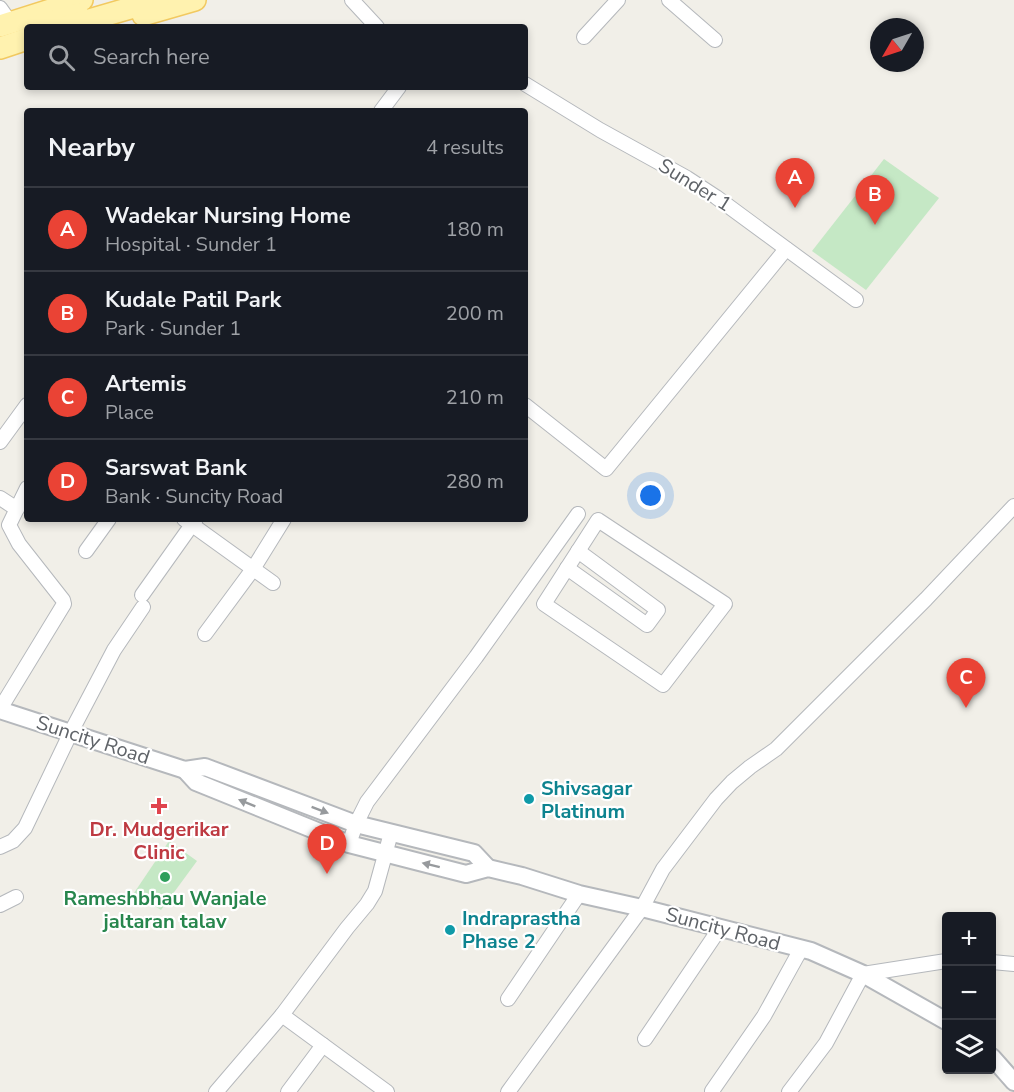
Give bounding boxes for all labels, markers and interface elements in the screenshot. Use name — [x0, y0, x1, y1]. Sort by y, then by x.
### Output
north arrow — [870, 18, 924, 72]
search box — [24, 24, 528, 90]
icon: search — [45, 41, 78, 74]
text: Search here — [93, 42, 210, 72]
text: Nearby — [48, 130, 135, 165]
text: 4 results — [426, 134, 504, 161]
street label: Sunder 1 — [653, 152, 737, 218]
pin: A — [776, 158, 814, 208]
pin: B — [856, 176, 894, 225]
text: Wadekar Nursing Home — [105, 201, 351, 231]
text: A — [60, 216, 75, 243]
text: 180 m — [446, 216, 504, 243]
text: Hospital · Sunder 1 — [105, 231, 277, 258]
text: Kudale Patil Park — [105, 285, 281, 315]
text: B — [61, 300, 74, 327]
text: 200 m — [446, 300, 504, 327]
text: Park · Sunder 1 — [105, 315, 241, 342]
text: Artemis — [105, 369, 187, 399]
text: C — [61, 384, 74, 411]
text: 210 m — [446, 384, 504, 411]
text: Place — [105, 399, 154, 426]
text: Sarswat Bank — [105, 453, 247, 483]
text: D — [60, 468, 75, 495]
text: 280 m — [446, 468, 504, 495]
your location — [636, 481, 665, 510]
text: Bank · Suncity Road — [105, 483, 283, 510]
pin: C — [946, 658, 986, 708]
street label: Suncity Road — [33, 709, 153, 771]
place label: Shivsagar Platinum — [541, 775, 632, 825]
marker: Shivsagar Platinum — [522, 792, 536, 806]
marker: Dr. Mudgerikar Clinic — [150, 797, 168, 815]
one-way arrow — [238, 798, 256, 807]
one-way arrow — [311, 806, 329, 816]
place label: Dr. Mudgerikar Clinic — [89, 816, 229, 866]
pin: D — [308, 824, 346, 874]
one-way arrow — [422, 859, 441, 869]
marker: Rameshbhau Wanjale jaltaran talav — [158, 870, 172, 884]
place label: Rameshbhau Wanjale jaltaran talav — [64, 885, 267, 935]
street label: Suncity Road — [663, 901, 783, 957]
place label: Indraprastha Phase 2 — [462, 905, 581, 955]
map controls — [942, 912, 996, 1074]
button: + — [942, 912, 996, 966]
marker: Indraprastha Phase 2 — [443, 923, 457, 937]
button: − — [942, 966, 996, 1020]
button: layers — [942, 1020, 996, 1074]

